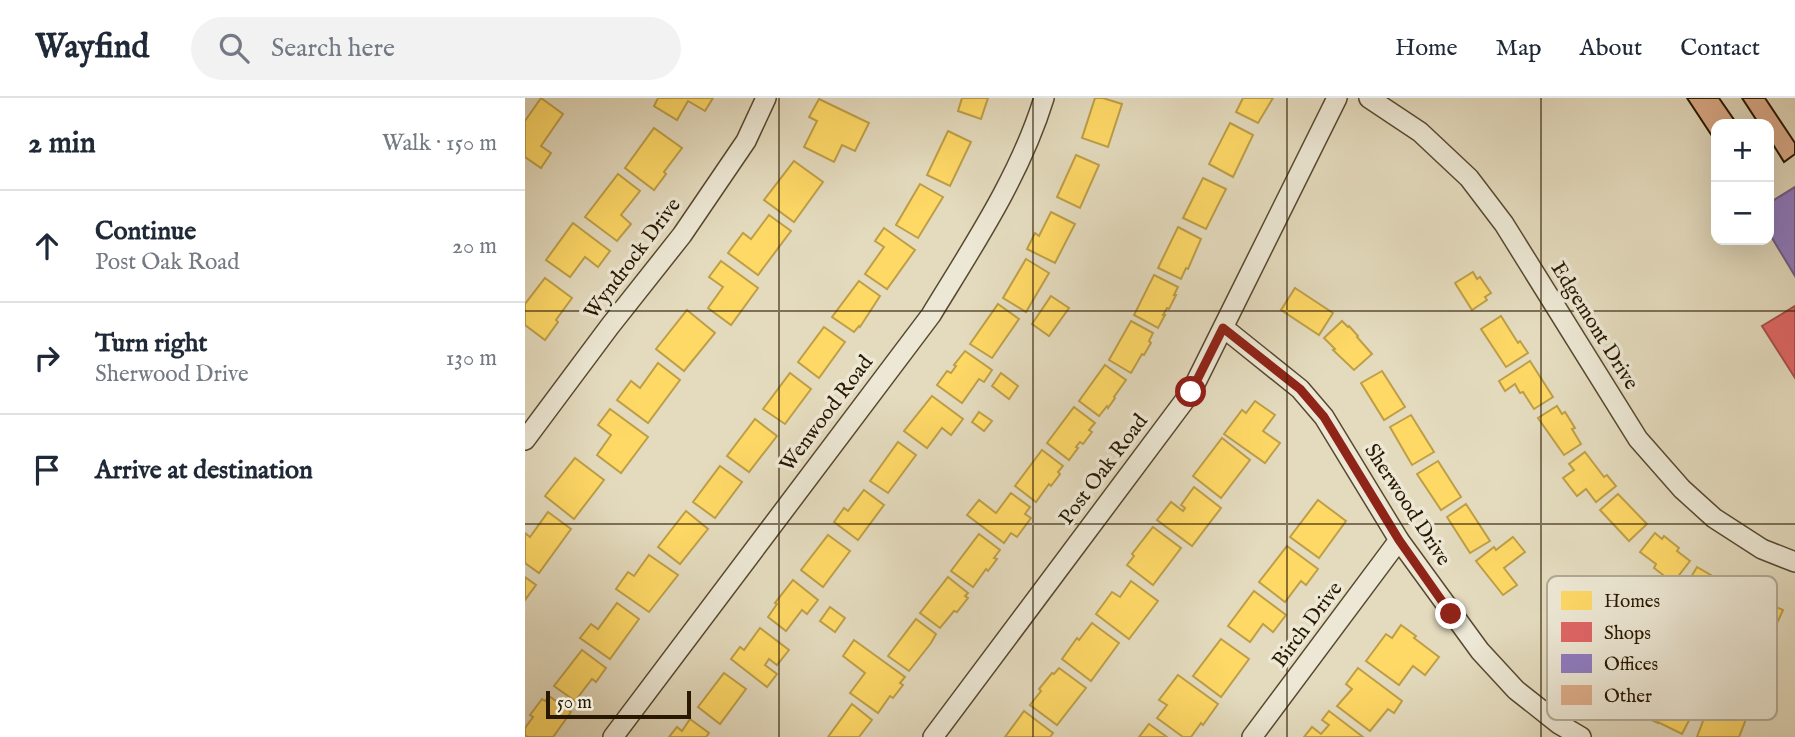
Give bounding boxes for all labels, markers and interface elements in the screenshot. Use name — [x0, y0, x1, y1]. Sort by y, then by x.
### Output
search box — [191, 17, 681, 80]
text: Wayfind — [35, 27, 149, 69]
icon: search — [215, 29, 253, 67]
text: Search here — [271, 32, 395, 65]
text: Home — [1395, 33, 1458, 64]
text: Map — [1496, 33, 1542, 64]
text: About — [1580, 33, 1642, 64]
text: Contact — [1680, 33, 1760, 64]
map controls — [1711, 119, 1774, 245]
button: + — [1711, 119, 1774, 182]
text: 2 min — [28, 125, 96, 163]
text: Walk · 150 m — [382, 129, 497, 158]
button: − — [1711, 182, 1774, 245]
street label: Wyndrock Drive — [579, 193, 688, 325]
text: Continue — [95, 215, 196, 248]
icon: ahead — [28, 227, 66, 265]
text: 20 m — [452, 232, 497, 261]
text: Post Oak Road — [95, 248, 240, 277]
street label: Edgemont Drive — [1544, 257, 1644, 395]
text: Turn right — [95, 327, 208, 360]
icon: right — [28, 339, 66, 377]
text: 130 m — [446, 344, 497, 373]
street label: Wenwood Road — [774, 350, 880, 478]
text: Sherwood Drive — [95, 360, 249, 389]
route start — [1175, 376, 1206, 407]
street label: Post Oak Road — [1053, 409, 1155, 531]
street label: Sherwood Drive — [1357, 439, 1457, 571]
icon: arrive — [28, 451, 66, 489]
text: Arrive at destination — [95, 454, 313, 487]
street label: Birch Drive — [1267, 576, 1349, 673]
legend — [1547, 576, 1777, 720]
text: Homes — [1604, 590, 1660, 614]
route end — [1435, 598, 1466, 629]
text: Shops — [1604, 622, 1651, 646]
text: Offices — [1604, 653, 1658, 677]
text: Other — [1604, 685, 1652, 709]
scale bar — [546, 688, 691, 720]
text: 50 m — [557, 691, 592, 715]

